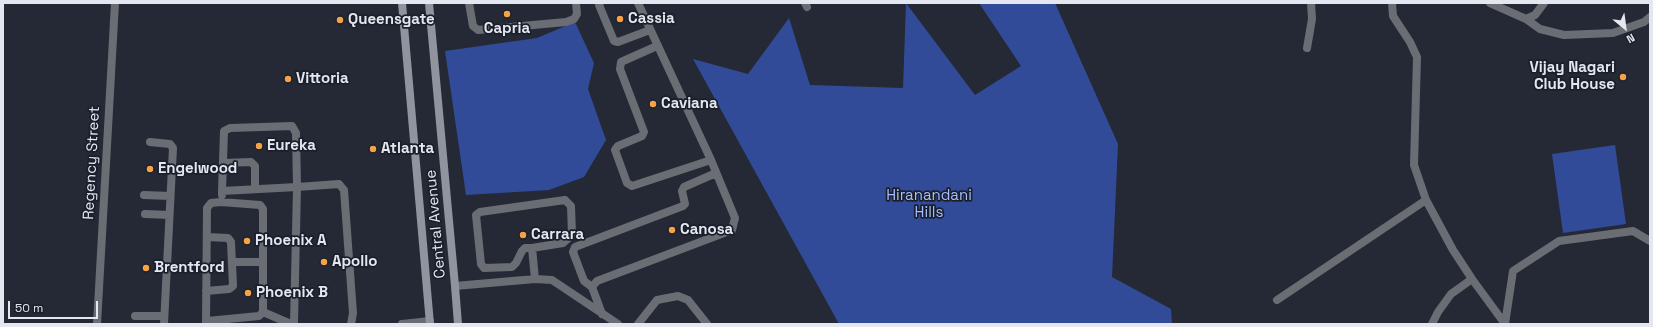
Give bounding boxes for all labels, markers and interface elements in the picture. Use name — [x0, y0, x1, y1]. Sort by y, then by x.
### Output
north arrow — [1605, 8, 1645, 48]
marker: Capria — [502, 9, 512, 19]
place label: Cassia — [628, 10, 675, 28]
place label: Queensgate — [348, 11, 435, 29]
marker: Cassia — [615, 14, 625, 24]
marker: Queensgate — [335, 15, 345, 25]
place label: Capria — [484, 20, 530, 38]
text: N — [1624, 31, 1637, 46]
place label: Vijay Nagari Club House — [1529, 59, 1615, 94]
place label: Vittoria — [296, 70, 349, 88]
marker: Vijay Nagari Club House — [1618, 72, 1628, 82]
marker: Vittoria — [283, 74, 293, 84]
place label: Caviana — [661, 95, 718, 113]
marker: Caviana — [648, 99, 658, 109]
street label: Regency Street — [80, 106, 104, 220]
place label: Eureka — [267, 137, 316, 155]
place label: Atlanta — [381, 140, 434, 158]
marker: Eureka — [254, 141, 264, 151]
marker: Atlanta — [368, 144, 378, 154]
place label: Engelwood — [158, 160, 237, 178]
marker: Engelwood — [145, 164, 155, 174]
street label: Central Avenue — [422, 169, 450, 279]
park label: Hiranandani Hills — [886, 187, 972, 222]
place label: Canosa — [680, 221, 733, 239]
marker: Canosa — [667, 225, 677, 235]
place label: Carrara — [531, 226, 584, 244]
marker: Carrara — [518, 230, 528, 240]
place label: Phoenix A — [255, 232, 327, 250]
marker: Phoenix A — [242, 236, 252, 246]
place label: Apollo — [332, 253, 377, 271]
marker: Apollo — [319, 257, 329, 267]
place label: Brentford — [154, 259, 225, 277]
marker: Brentford — [141, 263, 151, 273]
place label: Phoenix B — [256, 284, 328, 302]
marker: Phoenix B — [243, 288, 253, 298]
scale bar — [10, 293, 100, 319]
text: 50 m — [15, 300, 43, 316]

